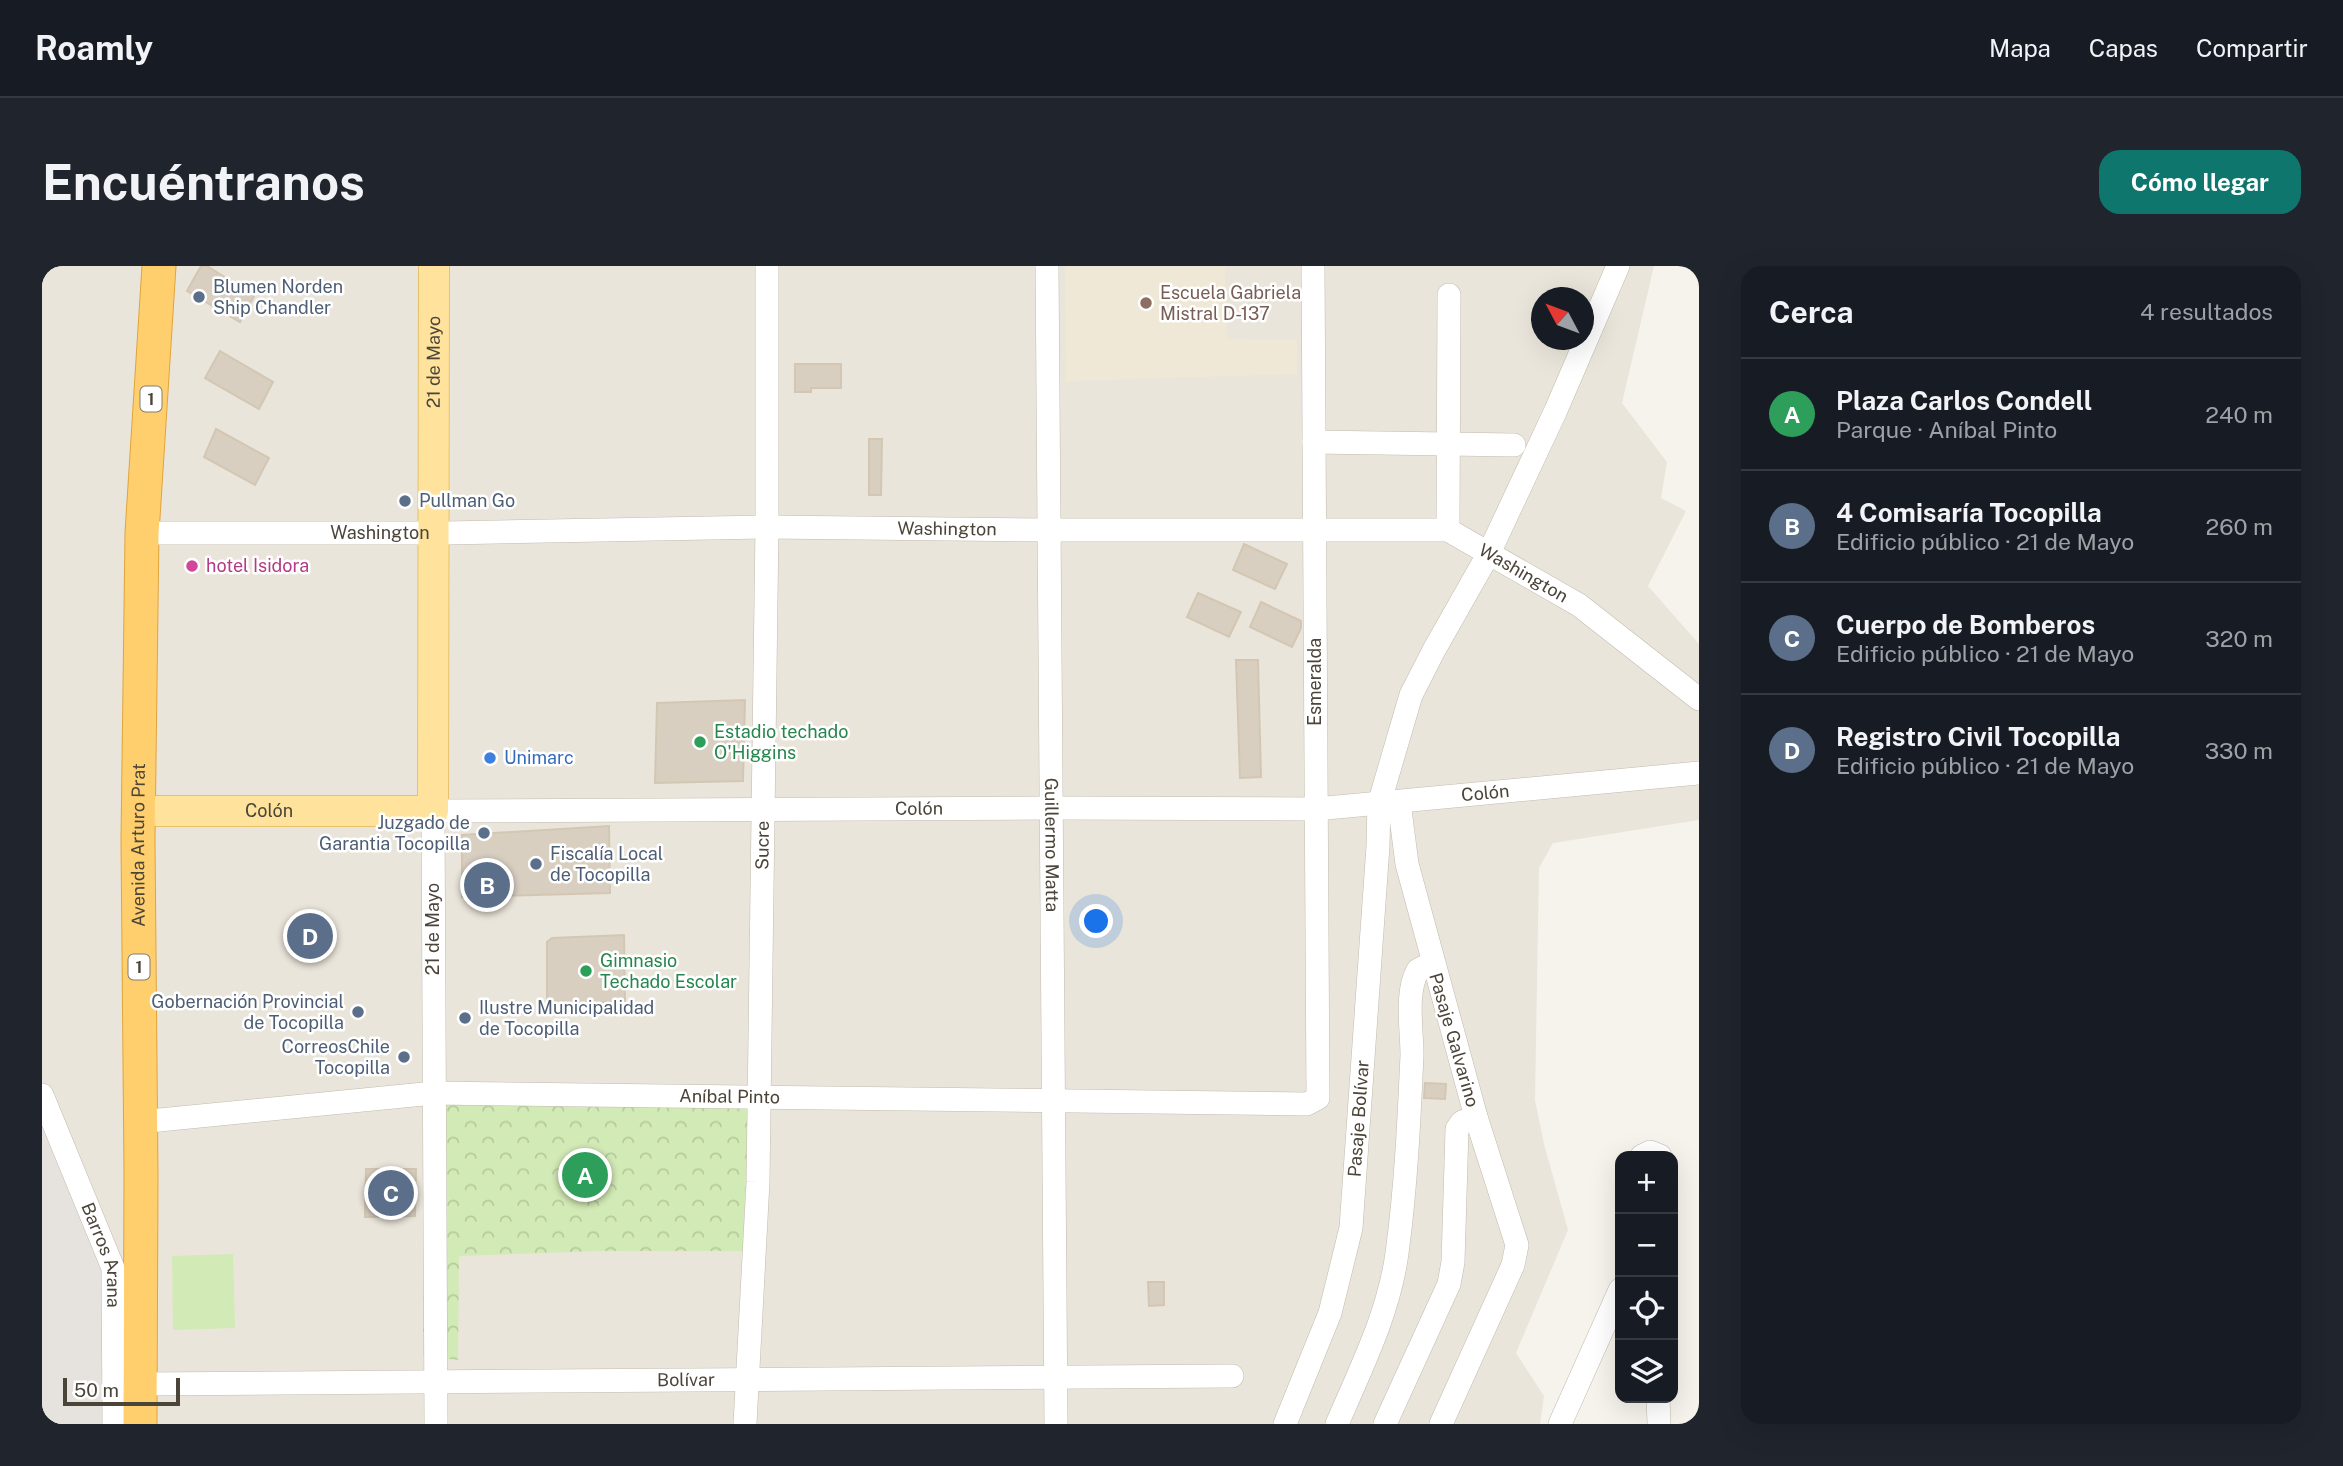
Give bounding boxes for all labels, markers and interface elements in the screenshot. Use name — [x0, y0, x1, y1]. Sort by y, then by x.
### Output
text: Roamly — [35, 29, 153, 67]
text: Mapa — [1989, 34, 2051, 62]
text: Capas — [2089, 34, 2158, 62]
text: Compartir — [2196, 34, 2308, 62]
button: Cómo llegar — [2099, 150, 2301, 214]
text: Encuéntranos — [42, 153, 365, 211]
place label: Blumen Norden Ship Chandler — [213, 276, 343, 318]
place label: Escuela Gabriela Mistral D-137 — [1160, 282, 1301, 324]
north arrow — [1531, 287, 1594, 350]
marker: Blumen Norden Ship Chandler — [191, 289, 207, 305]
text: Cerca — [1769, 294, 1854, 330]
marker: Escuela Gabriela Mistral D-137 — [1138, 295, 1154, 311]
text: 4 resultados — [2140, 298, 2273, 325]
street label: 21 de Mayo — [423, 316, 444, 408]
text: Plaza Carlos Condell — [1836, 385, 2092, 416]
road number: 1 — [140, 386, 161, 412]
text: A — [1784, 401, 1800, 428]
text: 240 m — [2205, 401, 2273, 428]
text: Parque · Aníbal Pinto — [1836, 416, 2057, 443]
place label: Pullman Go — [419, 490, 515, 511]
marker: Pullman Go — [397, 493, 413, 509]
text: 4 Comisaría Tocopilla — [1836, 497, 2102, 528]
text: B — [1784, 513, 1800, 540]
text: 260 m — [2206, 513, 2273, 540]
street label: Washington — [897, 517, 997, 539]
street label: Washington — [330, 522, 430, 543]
text: Edificio público · 21 de Mayo — [1836, 528, 2134, 555]
street label: Washington — [1475, 539, 1572, 607]
place label: hotel Isidora — [206, 555, 309, 576]
marker: hotel Isidora — [184, 558, 200, 574]
text: Cuerpo de Bomberos — [1836, 609, 2095, 640]
text: C — [1784, 625, 1800, 652]
text: 320 m — [2205, 625, 2273, 652]
street label: Esmeralda — [1304, 638, 1325, 726]
text: Edificio público · 21 de Mayo — [1836, 640, 2134, 667]
place label: Estadio techado O'Higgins — [714, 721, 848, 763]
text: Registro Civil Tocopilla — [1836, 721, 2120, 752]
marker: Estadio techado O'Higgins — [692, 734, 708, 750]
text: D — [1784, 737, 1800, 764]
text: 330 m — [2205, 737, 2273, 764]
place label: Unimarc — [504, 747, 574, 768]
marker: Unimarc — [482, 750, 498, 766]
text: Edificio público · 21 de Mayo — [1836, 752, 2134, 779]
street label: Avenida Arturo Prat — [127, 763, 149, 927]
street label: Guillermo Matta — [1041, 778, 1063, 912]
street label: Colón — [1460, 780, 1510, 805]
street label: Colón — [895, 798, 943, 819]
street label: Colón — [245, 800, 293, 821]
place label: Juzgado de Garantia Tocopilla — [319, 812, 470, 854]
street label: Sucre — [751, 821, 773, 870]
marker: Juzgado de Garantia Tocopilla — [476, 825, 492, 841]
place label: Fiscalía Local de Tocopilla — [550, 843, 663, 885]
marker: Fiscalía Local de Tocopilla — [528, 856, 544, 872]
pin: B — [464, 859, 510, 911]
street label: 21 de Mayo — [422, 883, 443, 975]
your location — [1079, 904, 1113, 938]
pin: D — [287, 910, 333, 962]
place label: Gimnasio Techado Escolar — [600, 950, 737, 992]
road number: 1 — [128, 954, 150, 980]
marker: Gimnasio Techado Escolar — [578, 963, 594, 979]
street label: Pasaje Galvarino — [1425, 970, 1484, 1109]
place label: Gobernación Provincial de Tocopilla — [151, 991, 344, 1033]
place label: Ilustre Municipalidad de Tocopilla — [479, 997, 654, 1039]
marker: Gobernación Provincial de Tocopilla — [350, 1004, 366, 1020]
marker: Ilustre Municipalidad de Tocopilla — [457, 1010, 473, 1026]
place label: CorreosChile Tocopilla — [282, 1036, 390, 1078]
marker: CorreosChile Tocopilla — [396, 1049, 412, 1065]
street label: Pasaje Bolívar — [1344, 1059, 1373, 1178]
street label: Aníbal Pinto — [679, 1085, 780, 1107]
pin: A — [562, 1149, 608, 1201]
map controls — [1615, 1151, 1678, 1403]
button: + — [1615, 1151, 1678, 1214]
pin: C — [368, 1167, 414, 1219]
street label: Barros Arana — [77, 1199, 124, 1308]
button: − — [1615, 1214, 1678, 1277]
button: locate — [1615, 1277, 1678, 1340]
button: layers — [1615, 1340, 1678, 1403]
street label: Bolívar — [657, 1369, 715, 1390]
scale bar — [63, 1375, 180, 1407]
text: 50 m — [74, 1379, 119, 1401]

